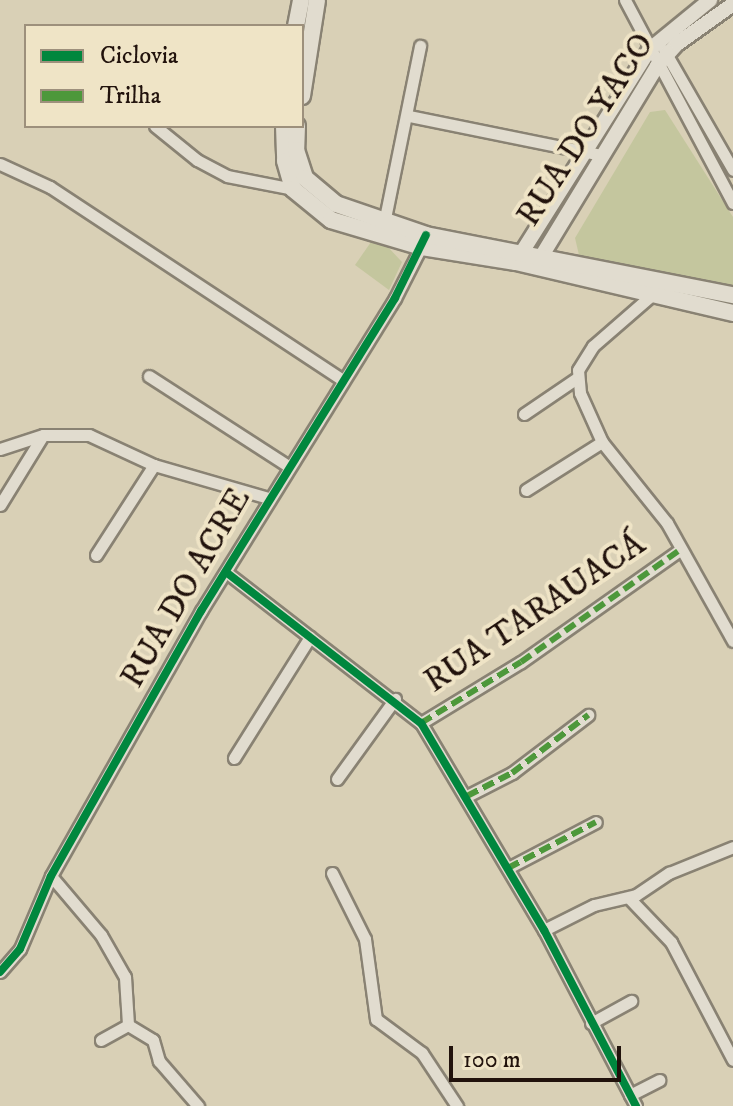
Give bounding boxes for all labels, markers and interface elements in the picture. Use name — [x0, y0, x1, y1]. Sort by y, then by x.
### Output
legend — [24, 24, 304, 128]
street label: RUA DO YACO — [508, 26, 664, 234]
text: Ciclovia — [100, 41, 178, 71]
text: Trilha — [100, 81, 161, 111]
street label: RUA DO ACRE — [112, 481, 260, 695]
street label: RUA TARAUACÁ — [417, 524, 653, 702]
scale bar — [453, 1030, 625, 1080]
text: 100 m — [463, 1045, 521, 1075]

